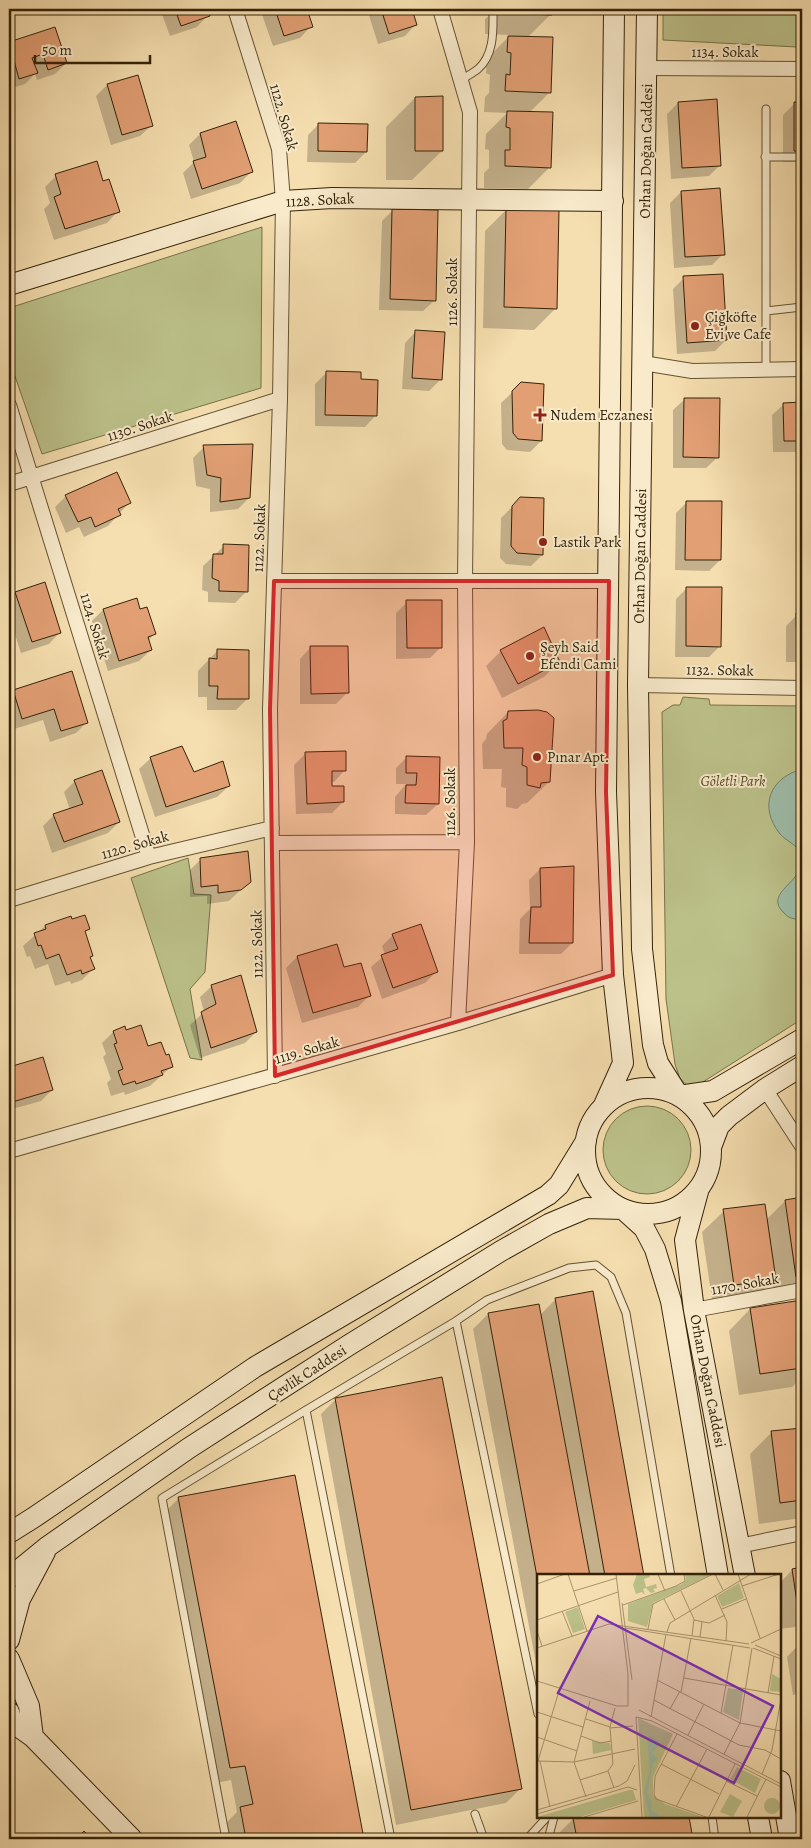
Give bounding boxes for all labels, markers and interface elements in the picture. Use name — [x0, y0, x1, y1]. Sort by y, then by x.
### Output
scale bar — [35, 32, 150, 64]
text: 50 m — [42, 40, 72, 60]
street label: 1134. Sokak — [691, 42, 759, 62]
street label: 1122. Sokak — [265, 81, 303, 153]
street label: Orhan Doğan Caddesi — [635, 83, 657, 219]
street label: 1128. Sokak — [285, 188, 355, 212]
street label: 1126. Sokak — [442, 257, 462, 326]
place label: Çiğköfte Evi ve Cafe — [705, 307, 771, 344]
marker: Çiğköfte Evi ve Cafe — [689, 320, 701, 332]
place label: Nudem Eczanesi — [550, 405, 653, 425]
street label: 1130. Sokak — [104, 406, 176, 446]
marker: Nudem Eczanesi — [534, 409, 546, 421]
street label: Orhan Doğan Caddesi — [629, 488, 651, 624]
street label: 1122. Sokak — [248, 503, 270, 573]
place label: Lastik Park — [553, 532, 622, 552]
marker: Lastik Park — [537, 536, 549, 548]
street label: 1124. Sokak — [75, 590, 115, 662]
place label: Şeyh Said Efendi Cami — [540, 637, 617, 674]
marker: Şeyh Said Efendi Cami — [524, 650, 536, 662]
street label: 1132. Sokak — [686, 659, 755, 681]
place label: Pınar Apt. — [547, 747, 609, 767]
marker: Pınar Apt. — [531, 751, 543, 763]
street label: 1126. Sokak — [440, 767, 460, 836]
park label: Göletli Park — [700, 771, 766, 791]
street label: 1120. Sokak — [99, 826, 172, 864]
street label: 1122. Sokak — [246, 909, 268, 978]
street label: 1119. Sokak — [272, 1031, 342, 1069]
street label: 1170. Sokak — [710, 1268, 781, 1300]
street label: Orhan Doğan Caddesi — [685, 1313, 731, 1449]
street label: Çevlik Caddesi — [264, 1340, 350, 1406]
inset map — [537, 1574, 781, 1818]

